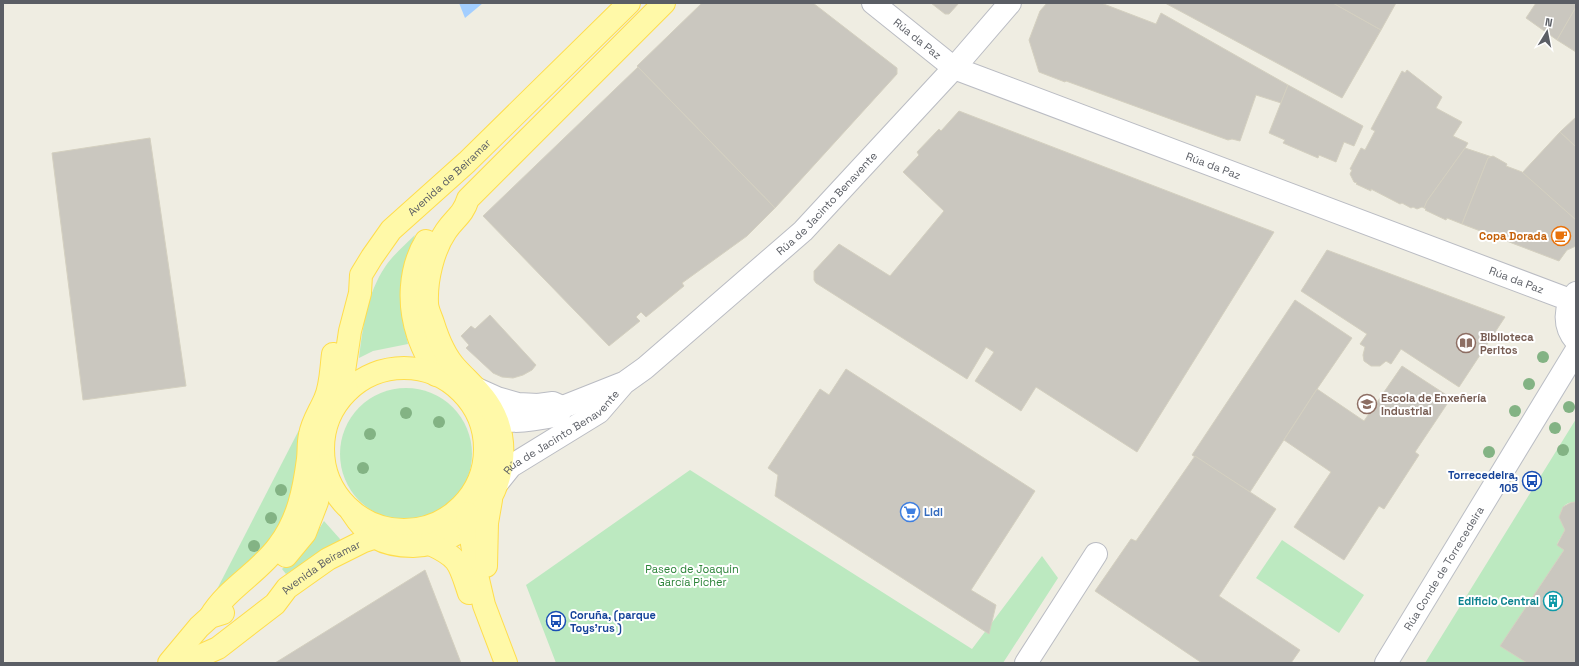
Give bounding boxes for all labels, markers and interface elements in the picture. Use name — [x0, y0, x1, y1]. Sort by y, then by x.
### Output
north arrow — [1527, 12, 1567, 52]
street label: Rúa da Paz — [891, 15, 945, 62]
text: N — [1544, 15, 1554, 30]
street label: Avenida de Beiramar — [405, 136, 494, 219]
street label: Rúa de Jacinto Benavente — [773, 149, 880, 258]
street label: Rúa da Paz — [1184, 149, 1243, 182]
cafe icon: Copa Dorada — [1550, 225, 1572, 247]
place label: Copa Dorada — [1479, 229, 1548, 243]
street label: Rúa da Paz — [1487, 263, 1546, 297]
place label: Biblioteca Peritos — [1480, 330, 1534, 357]
library icon: Biblioteca Peritos — [1455, 332, 1477, 354]
street label: Rúa de Jacinto Benavente — [500, 387, 622, 477]
place label: Escola de Enxeñería Industrial — [1381, 391, 1487, 418]
school or university icon: Escola de Enxeñería Industrial — [1356, 393, 1378, 415]
place label: Torrecedeira, 105 — [1448, 468, 1518, 495]
bus stop icon: Torrecedeira, 105 — [1521, 470, 1543, 492]
supermarket icon: Lidl — [899, 501, 921, 523]
street label: Rúa Conde de Torrecedeira — [1401, 503, 1487, 633]
place label: Lidl — [924, 505, 943, 519]
street label: Avenida Beiramar — [278, 537, 363, 597]
park label: Paseo de Joaquin García Picher — [645, 562, 739, 589]
building icon: Edificio Central — [1542, 590, 1564, 612]
place label: Edificio Central — [1458, 594, 1539, 608]
place label: Coruña, (parque Toys'rus ) — [570, 608, 656, 636]
bus stop icon: Coruña, (parque Toys'rus ) — [545, 610, 567, 632]

